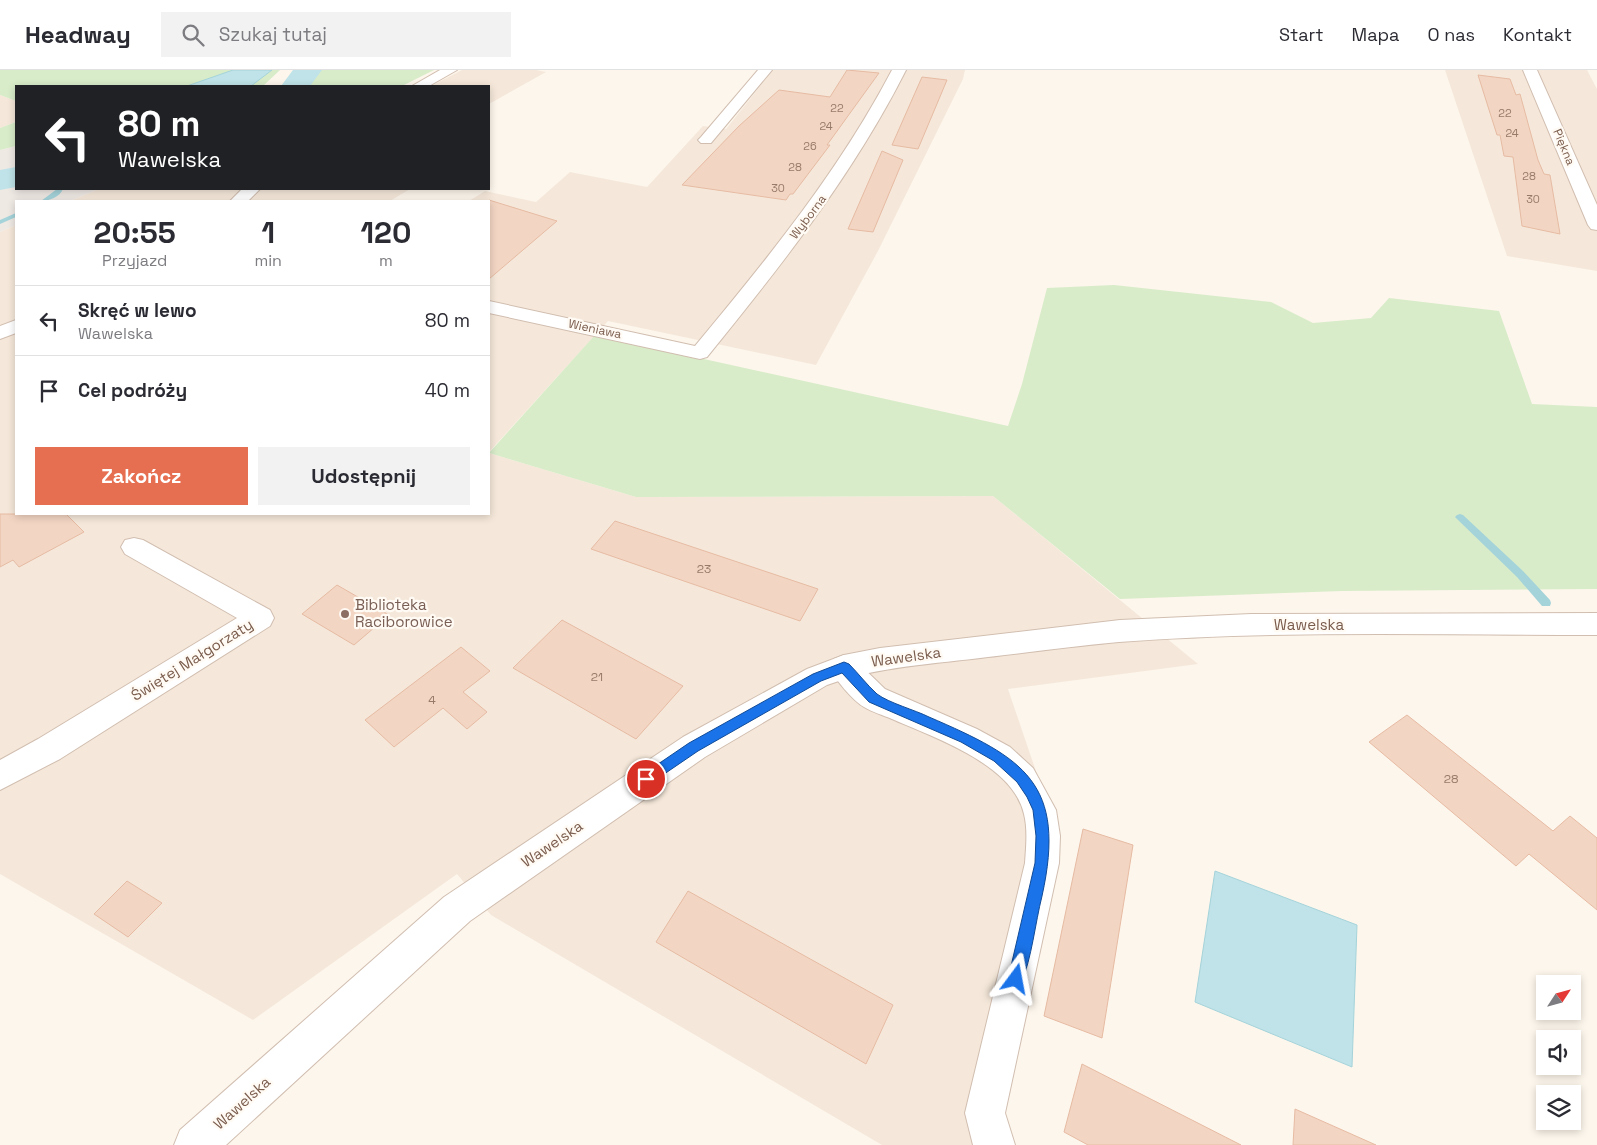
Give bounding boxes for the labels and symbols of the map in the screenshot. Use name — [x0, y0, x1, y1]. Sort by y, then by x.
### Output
house number: 22 — [830, 101, 844, 115]
house number: 22 — [1498, 106, 1512, 120]
house number: 24 — [819, 119, 833, 133]
house number: 24 — [1505, 126, 1519, 140]
street label: Piękna — [1549, 126, 1579, 168]
house number: 26 — [803, 139, 817, 153]
house number: 28 — [788, 160, 802, 174]
house number: 28 — [1522, 169, 1536, 183]
house number: 30 — [771, 181, 785, 195]
street label: Wyborna — [786, 191, 830, 242]
house number: 30 — [1526, 192, 1540, 206]
street label: Wieniawa — [567, 316, 623, 342]
house number: 23 — [697, 561, 711, 577]
place label: Biblioteka Raciborowice — [355, 595, 453, 631]
marker: Biblioteka Raciborowice — [339, 608, 351, 620]
street label: Świętej Małgorzaty — [127, 614, 256, 705]
street label: Wawelska — [1274, 615, 1345, 634]
street label: Wawelska — [870, 642, 942, 671]
house number: 21 — [591, 669, 603, 685]
house number: 4 — [428, 692, 436, 708]
pin — [625, 758, 667, 800]
house number: 28 — [1444, 771, 1458, 787]
street label: Wawelska — [517, 816, 586, 871]
position arrow — [989, 952, 1041, 1004]
north arrow — [1536, 975, 1581, 1020]
street label: Wawelska — [209, 1072, 274, 1133]

